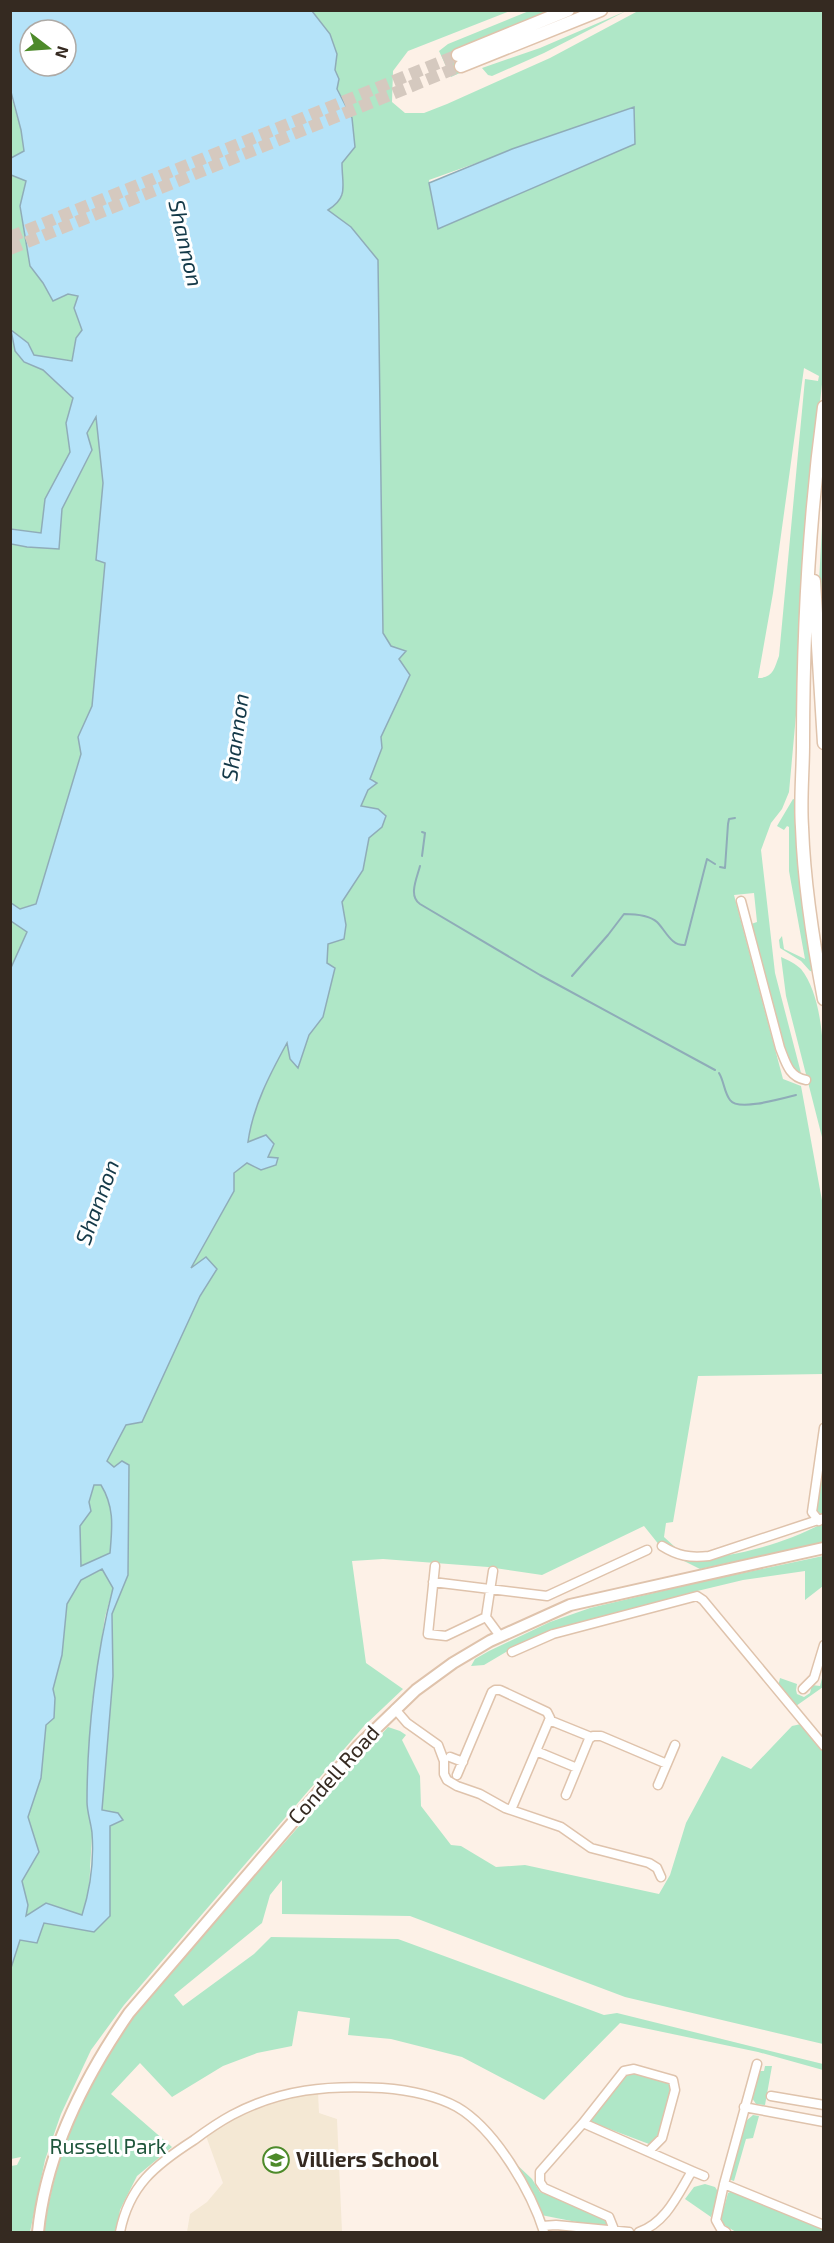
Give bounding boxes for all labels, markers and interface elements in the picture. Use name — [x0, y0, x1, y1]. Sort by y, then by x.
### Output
north arrow — [18, 18, 78, 78]
text: N — [52, 44, 74, 61]
water label: Shannon — [164, 197, 210, 289]
water label: Shannon — [215, 691, 253, 782]
water label: Shannon — [69, 1156, 123, 1248]
street label: Condell Road — [282, 1719, 384, 1829]
park label: Russell Park — [49, 2133, 167, 2158]
school or university icon: Villiers School — [261, 2145, 291, 2175]
place label: Villiers School — [296, 2146, 439, 2171]

